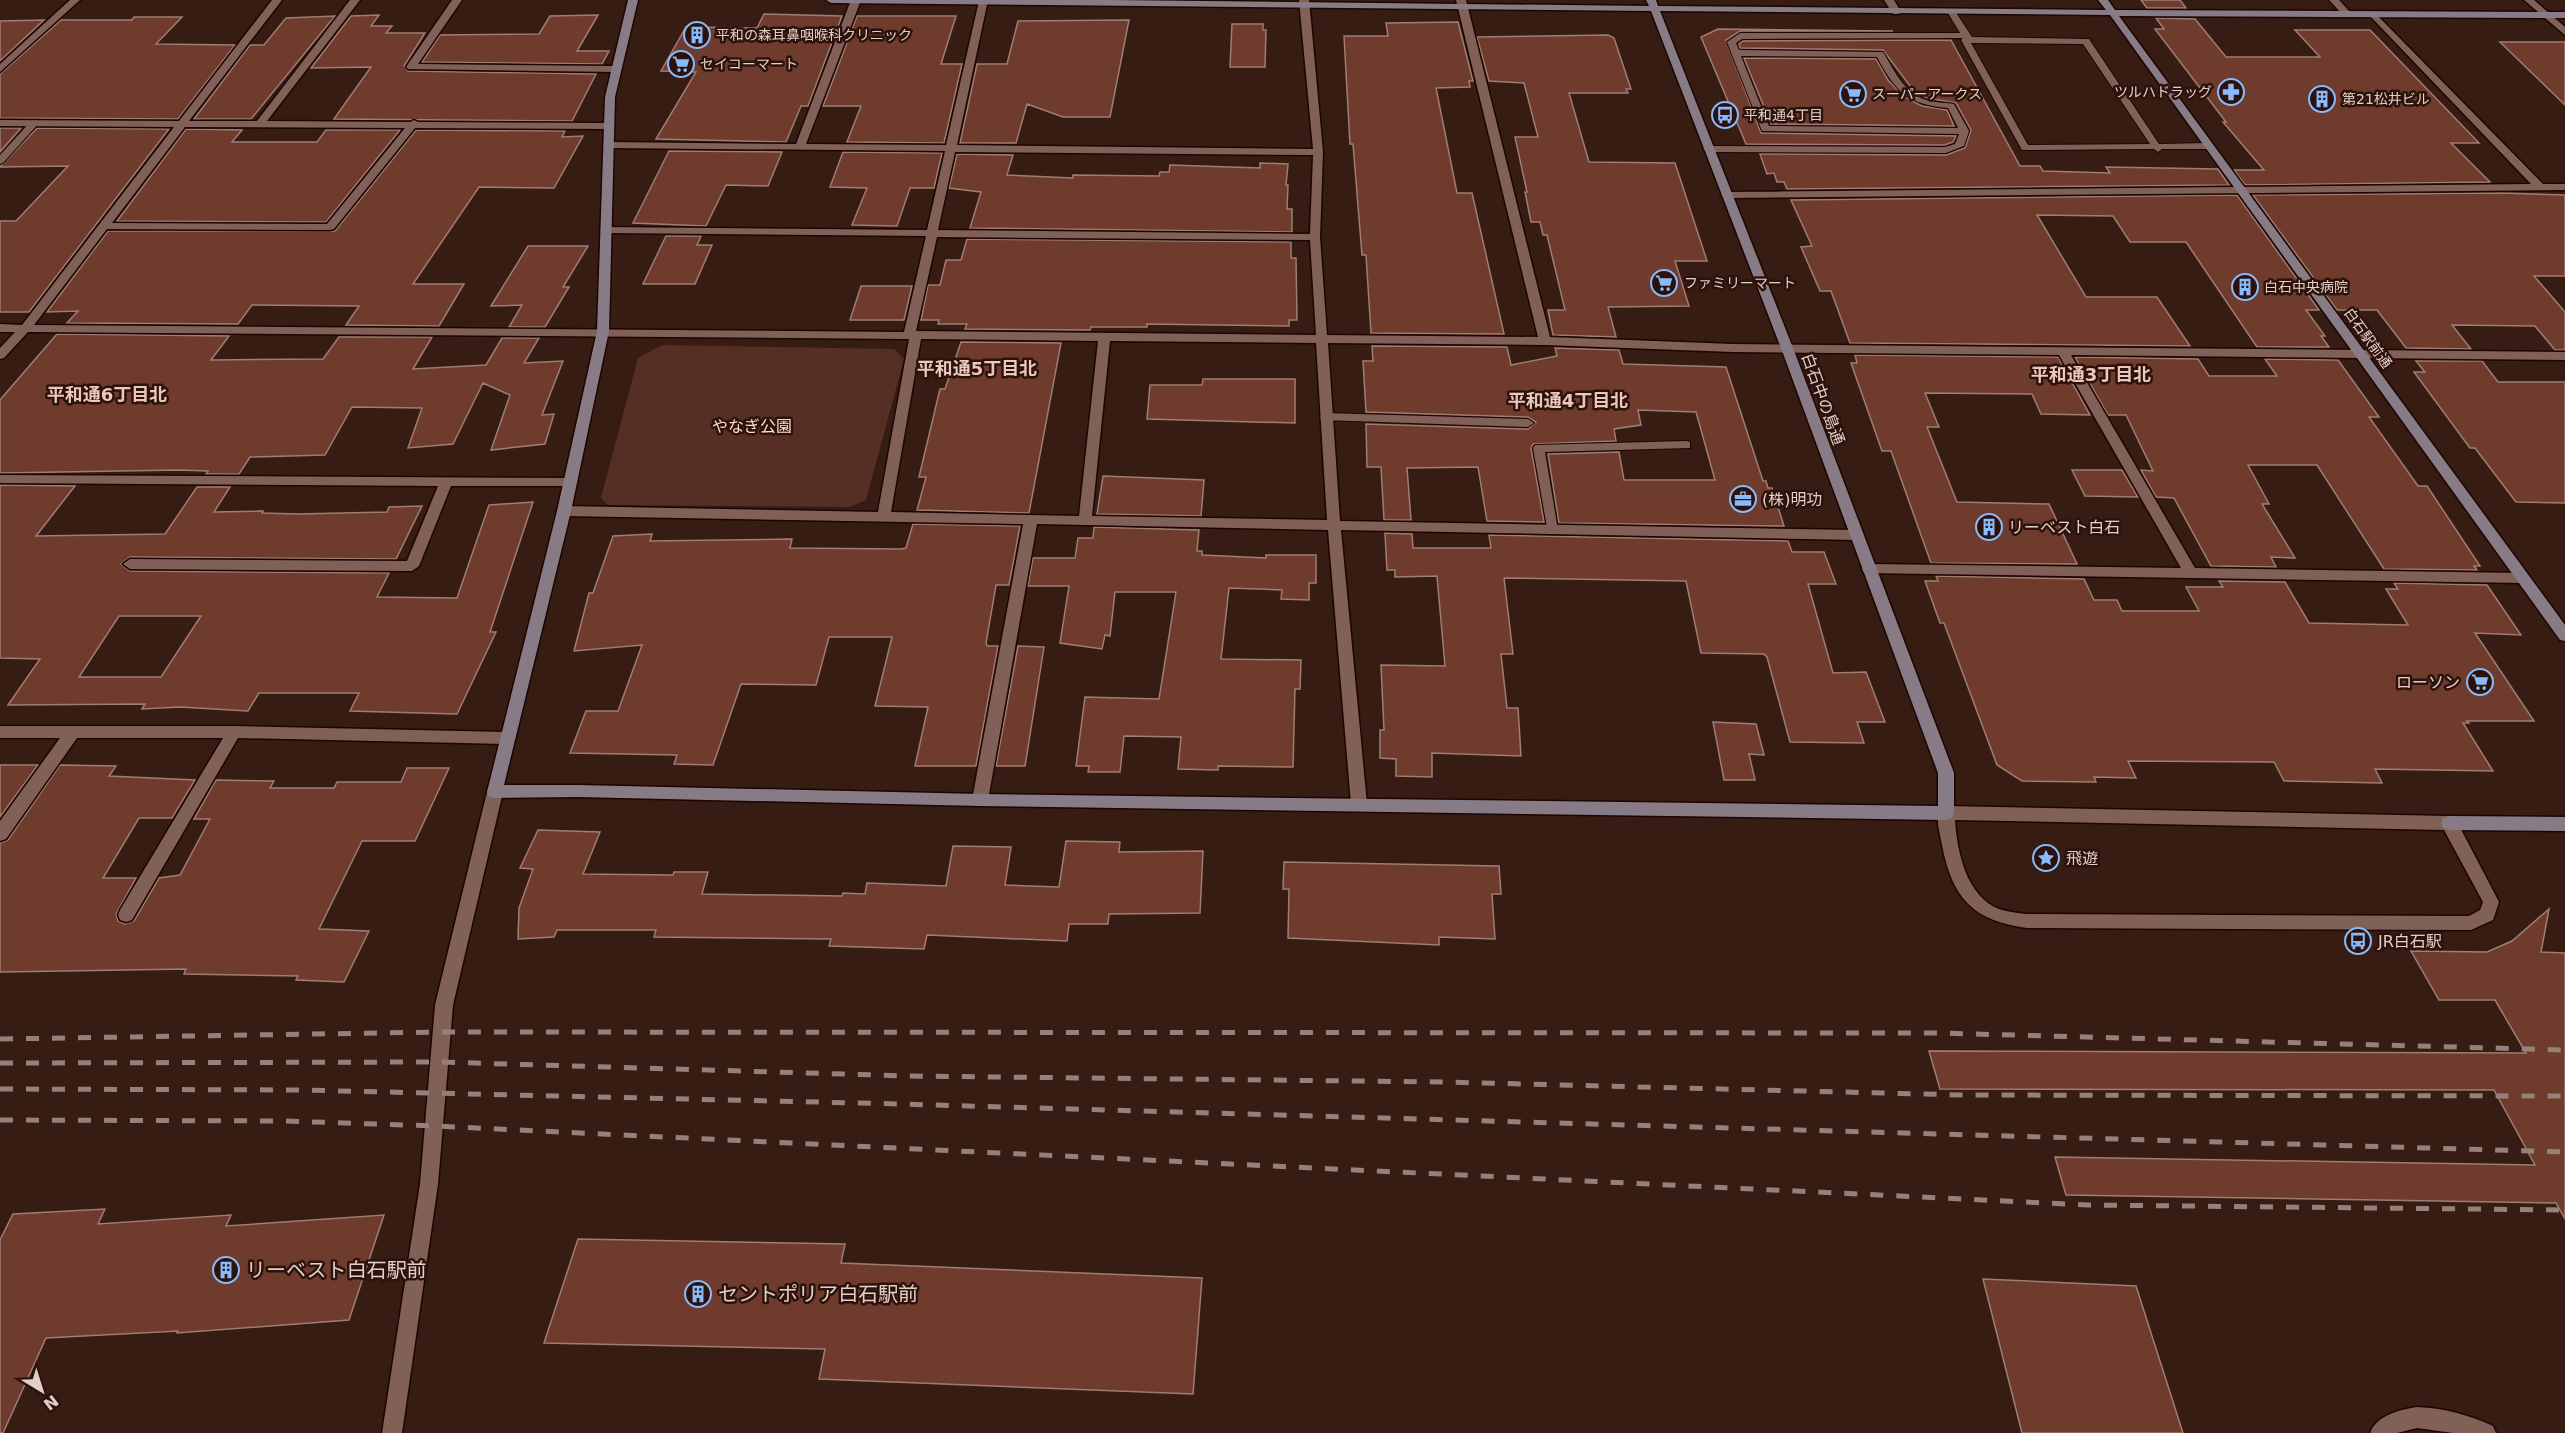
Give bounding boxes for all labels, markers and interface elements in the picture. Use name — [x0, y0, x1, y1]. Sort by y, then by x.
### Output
building icon: 平和の森耳鼻咽喉科クリニック — [682, 20, 712, 50]
place label: 平和の森耳鼻咽喉科クリニック — [716, 27, 912, 43]
supermarket icon: セイコーマート — [666, 49, 696, 79]
place label: セイコーマート — [700, 56, 798, 72]
pharmacy icon: ツルハドラッグ — [2216, 77, 2246, 107]
supermarket icon: スーパーアークス — [1838, 79, 1868, 109]
place label: ツルハドラッグ — [2114, 84, 2212, 100]
building icon: 第21松井ビル — [2307, 84, 2337, 114]
place label: スーパーアークス — [1872, 86, 1982, 102]
place label: 第21松井ビル — [2342, 91, 2430, 107]
bus stop icon: 平和通4丁目 — [1710, 100, 1740, 130]
place label: 平和通4丁目 — [1744, 107, 1823, 123]
supermarket icon: ファミリーマート — [1649, 268, 1679, 298]
building icon: 白石中央病院 — [2230, 272, 2260, 302]
place label: ファミリーマート — [1684, 275, 1796, 291]
place label: 白石中央病院 — [2264, 279, 2348, 295]
street label: 白石駅前通 — [2341, 305, 2395, 371]
street label: 白石中の島通 — [1798, 351, 1848, 447]
district label: 平和通5丁目北 — [917, 358, 1037, 379]
district label: 平和通3丁目北 — [2031, 364, 2151, 385]
district label: 平和通6丁目北 — [47, 384, 167, 405]
district label: 平和通4丁目北 — [1508, 390, 1628, 411]
park label: やなぎ公園 — [712, 417, 792, 436]
office icon: (株)明功 — [1728, 484, 1758, 514]
place label: (株)明功 — [1762, 490, 1823, 509]
building icon: リーベスト白石 — [1974, 512, 2004, 542]
place label: リーベスト白石 — [2008, 518, 2120, 537]
supermarket icon: ローソン — [2465, 667, 2495, 697]
place label: ローソン — [2396, 673, 2460, 692]
place icon: 飛遊 — [2031, 843, 2061, 873]
place label: 飛遊 — [2066, 849, 2098, 868]
bus stop icon: JR白石駅 — [2343, 926, 2373, 956]
place label: JR白石駅 — [2377, 932, 2442, 951]
building icon: リーベスト白石駅前 — [211, 1255, 241, 1285]
place label: リーベスト白石駅前 — [246, 1258, 426, 1282]
building icon: セントポリア白石駅前 — [683, 1279, 713, 1309]
place label: セントポリア白石駅前 — [718, 1282, 918, 1306]
north arrow — [12, 1361, 72, 1421]
text: N — [40, 1391, 62, 1414]

